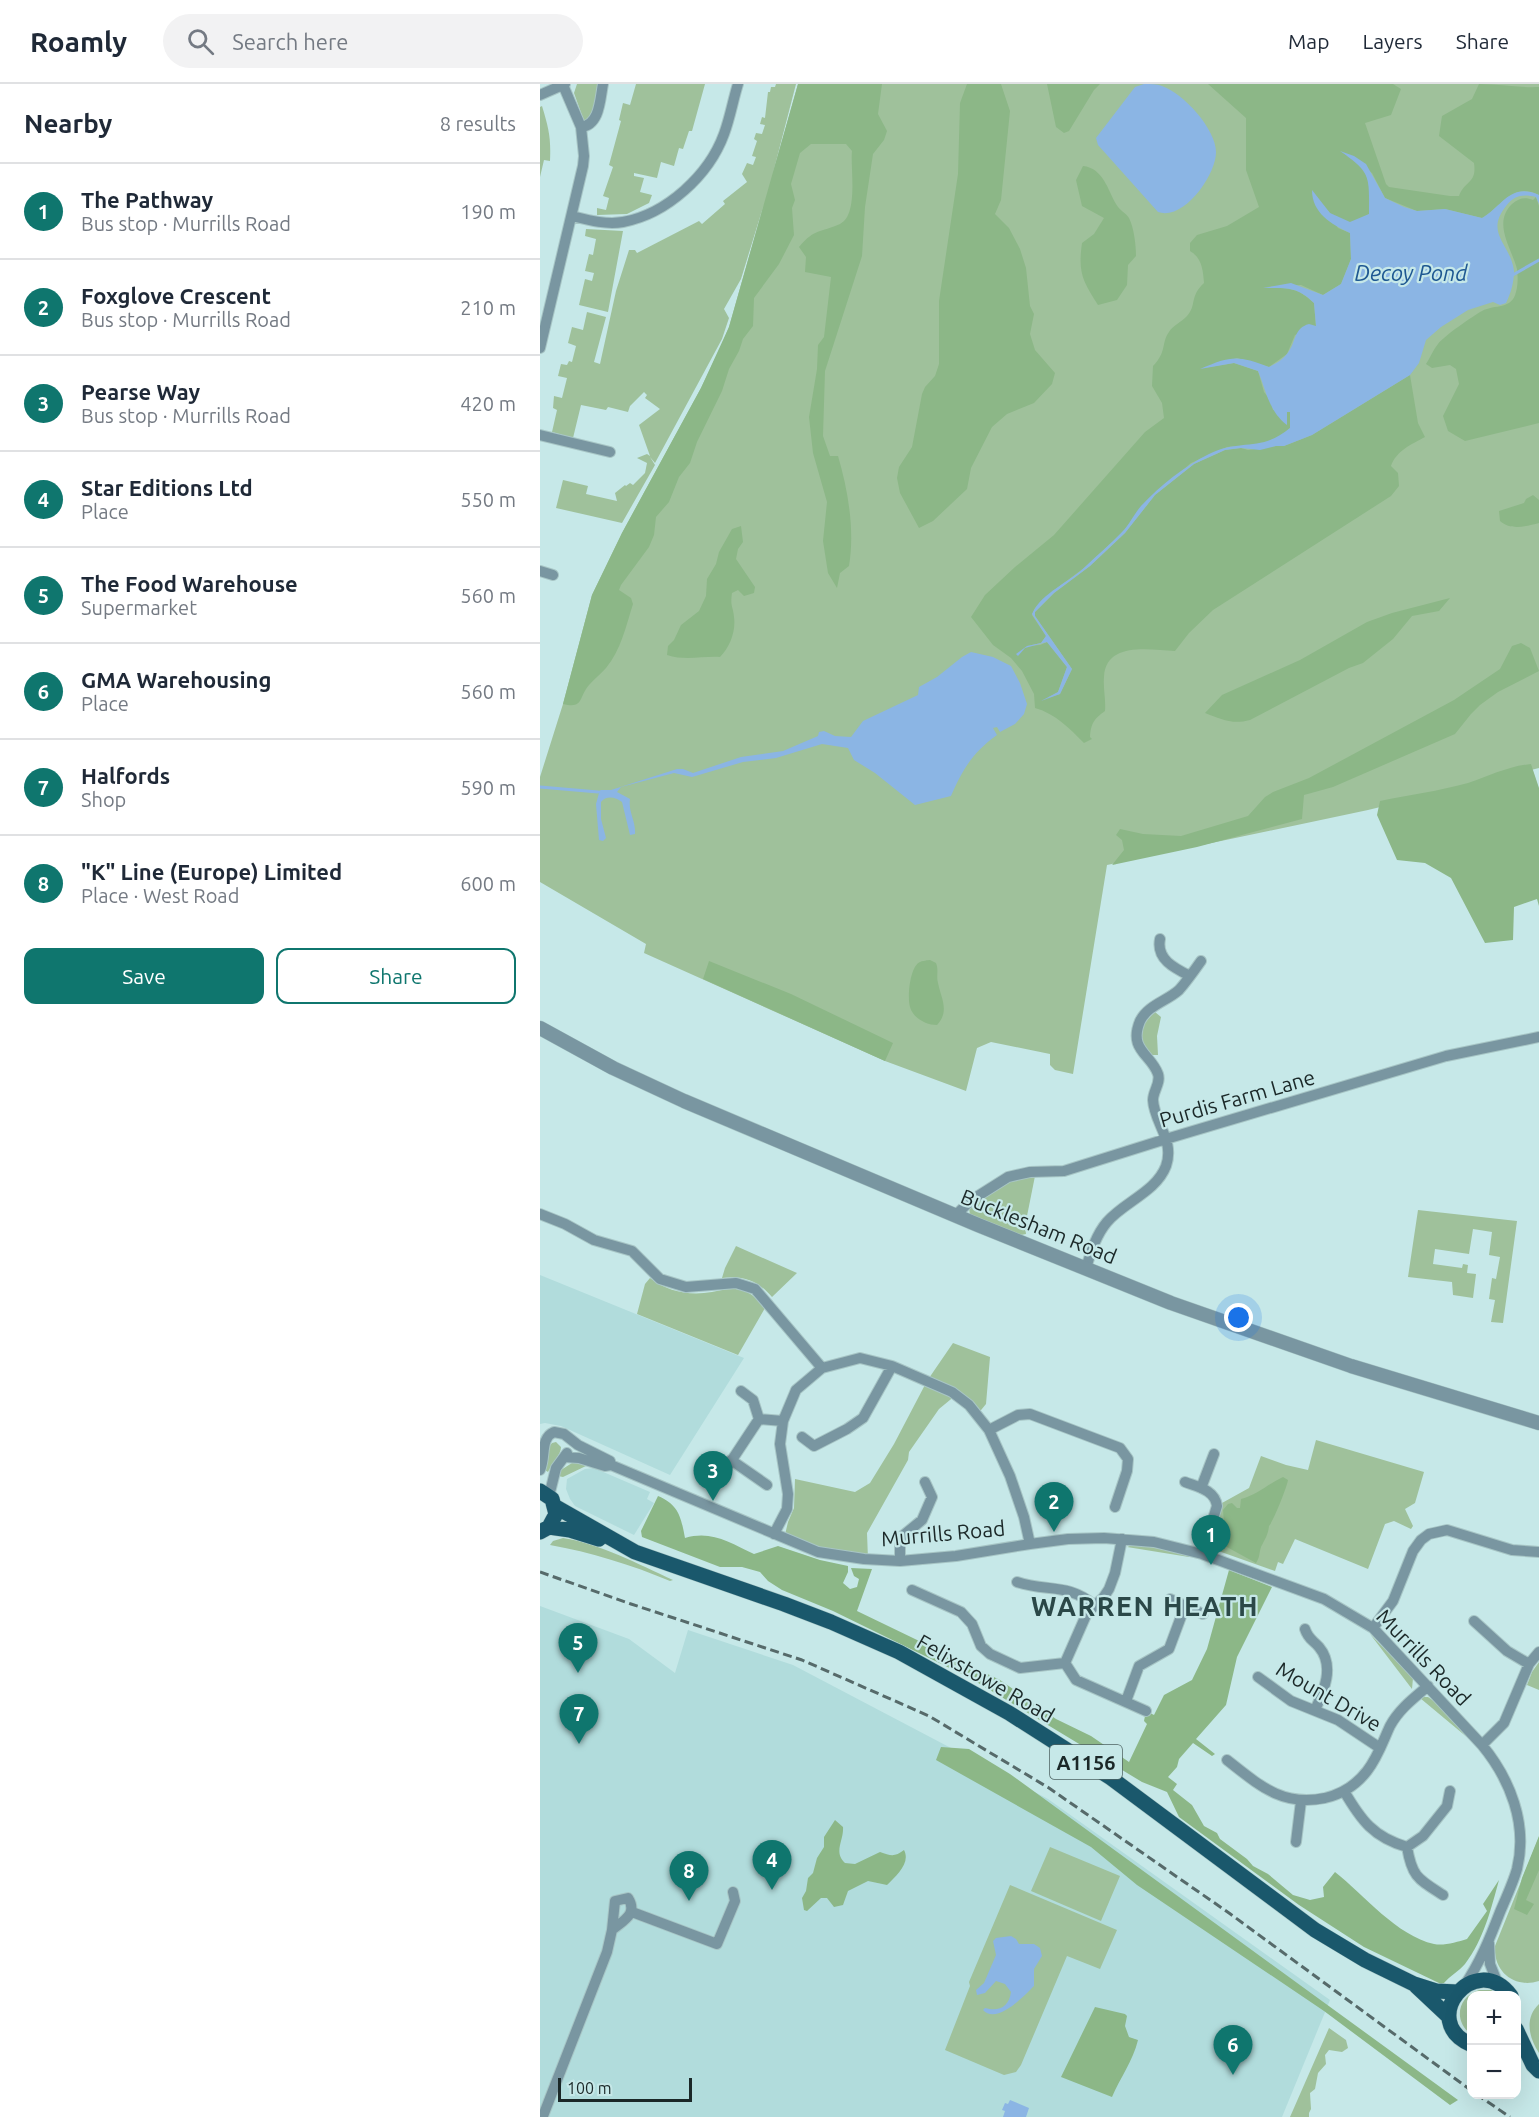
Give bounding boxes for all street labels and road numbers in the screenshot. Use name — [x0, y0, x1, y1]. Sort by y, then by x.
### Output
street label: Purdis Farm Lane — [1156, 1064, 1318, 1132]
street label: Bucklesham Road — [958, 1184, 1120, 1268]
street label: Murrills Road — [880, 1516, 1006, 1550]
street label: Murrills Road — [1372, 1604, 1476, 1710]
street label: Felixstowe Road — [913, 1629, 1059, 1727]
street label: Mount Drive — [1272, 1656, 1386, 1736]
road number: A1156 — [1050, 1745, 1122, 1779]

